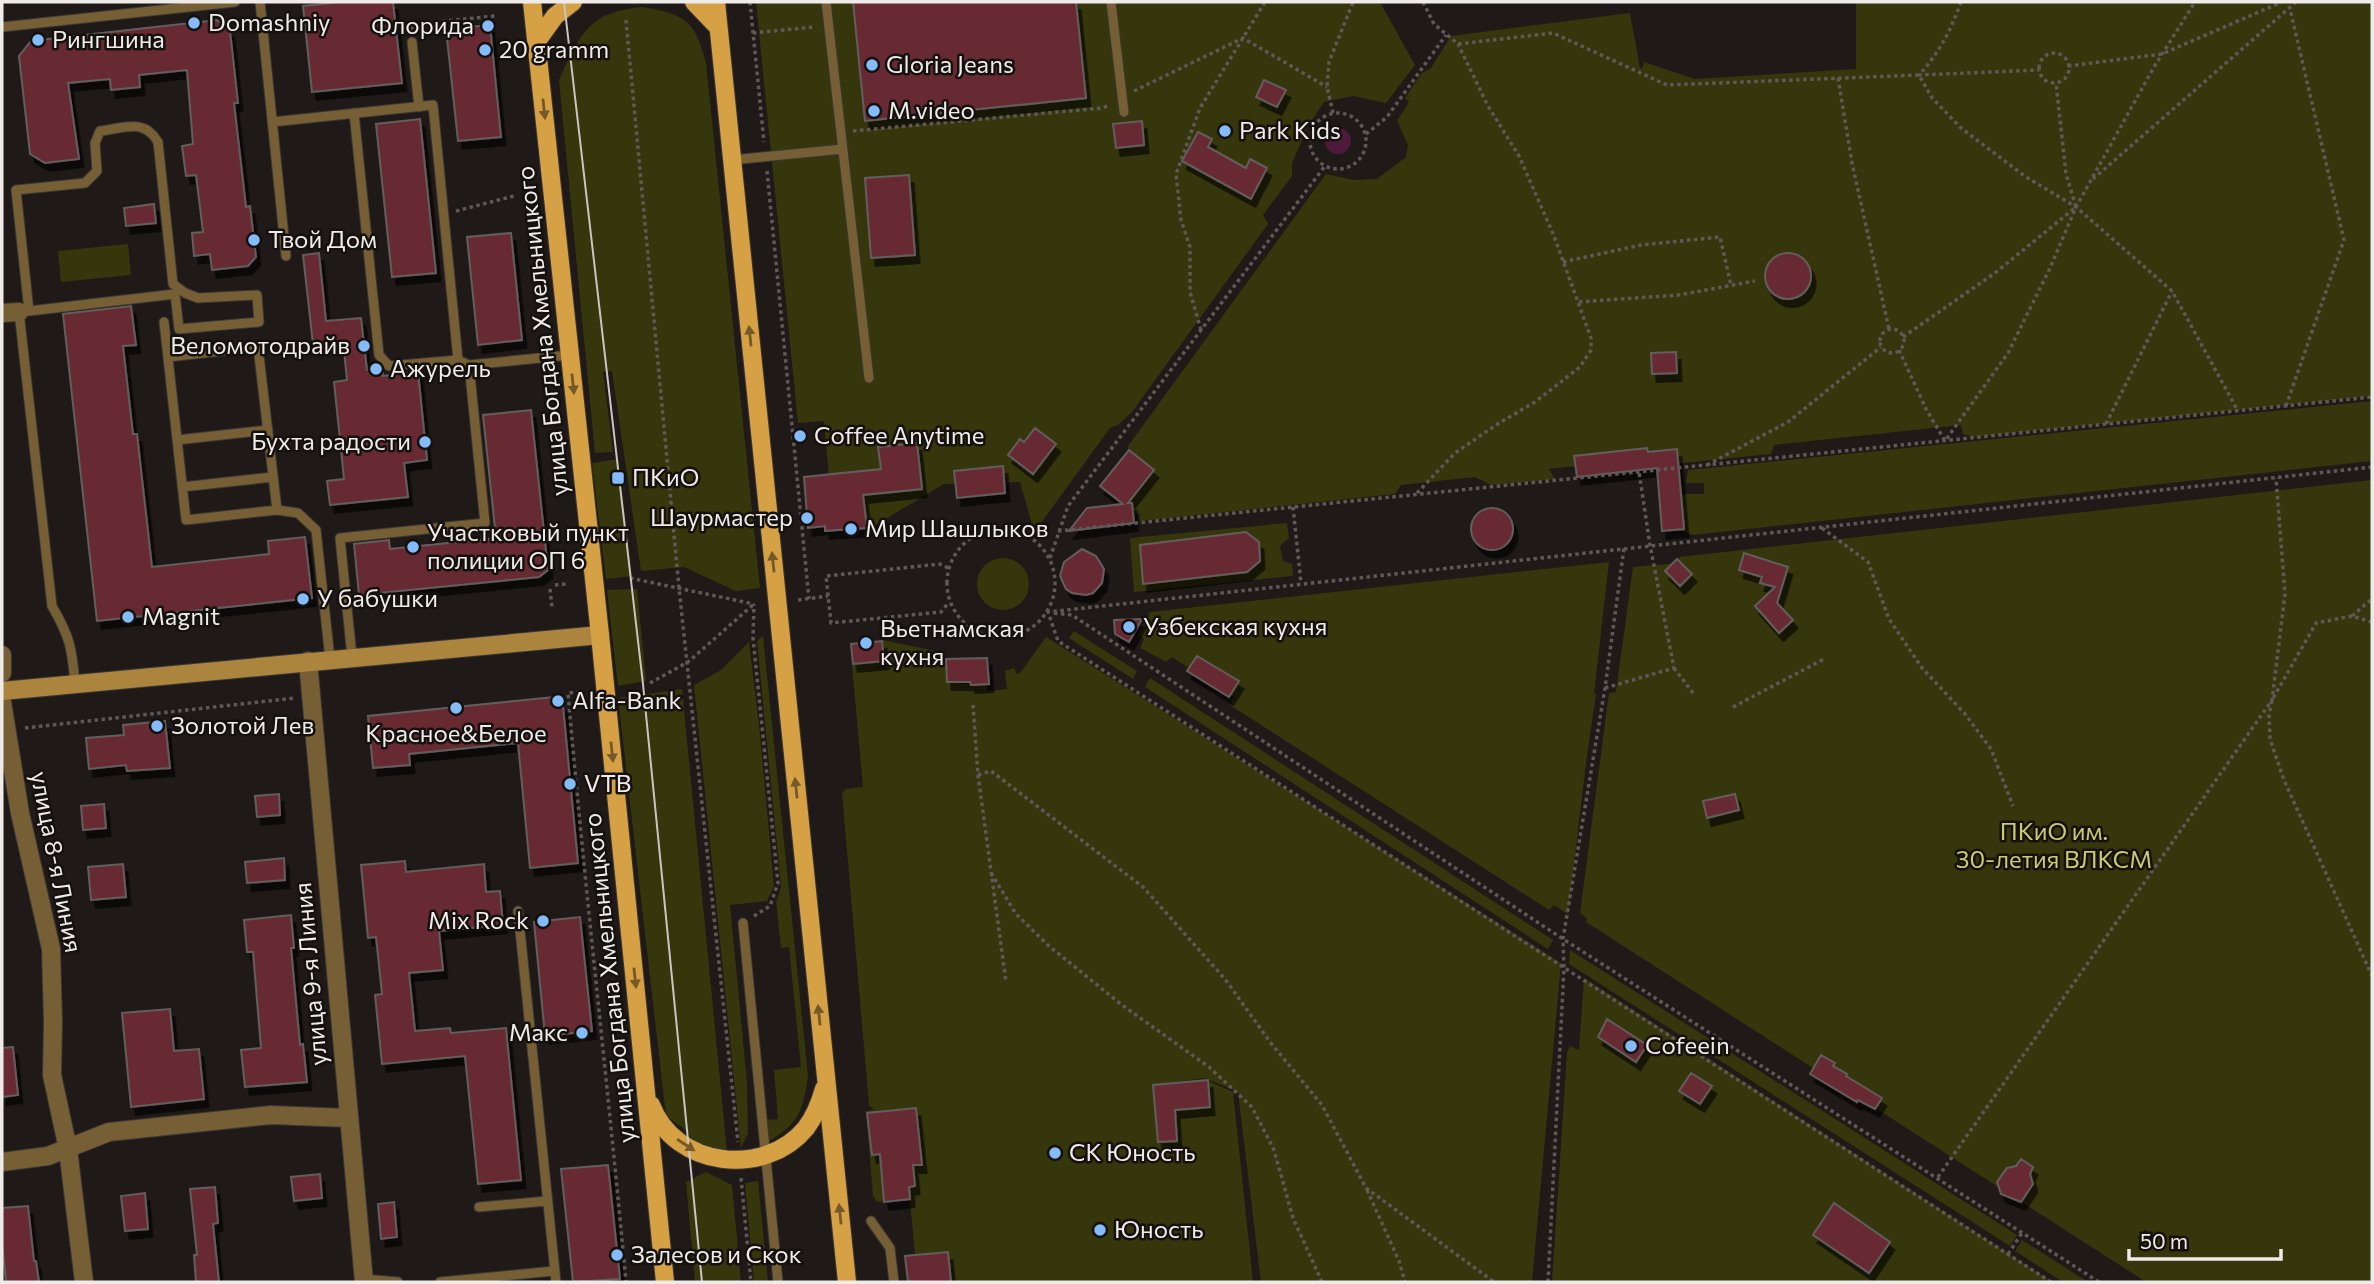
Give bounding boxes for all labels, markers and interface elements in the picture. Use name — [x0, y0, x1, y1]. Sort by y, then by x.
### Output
place label: Domashniy — [208, 7, 331, 36]
place label: Флорида — [371, 10, 474, 39]
marker: Domashniy — [186, 15, 202, 31]
marker: Флорида — [480, 18, 496, 34]
place label: Рингшина — [52, 24, 165, 53]
marker: Рингшина — [30, 32, 46, 48]
place label: 20 gramm — [499, 34, 609, 63]
marker: 20 gramm — [477, 42, 493, 58]
place label: Gloria Jeans — [886, 49, 1014, 78]
marker: Gloria Jeans — [864, 57, 880, 73]
place label: M.video — [888, 95, 975, 124]
one-way arrow — [539, 98, 550, 120]
marker: M.video — [866, 103, 882, 119]
place label: Park Kids — [1239, 115, 1341, 144]
marker: Park Kids — [1217, 123, 1233, 139]
street label: улица Богдана Хмельницкого — [510, 165, 573, 498]
place label: Твой Дом — [268, 224, 377, 253]
marker: Твой Дом — [246, 232, 262, 248]
one-way arrow — [744, 325, 755, 347]
place label: Веломотодрайв — [170, 330, 350, 359]
marker: Веломотодрайв — [356, 338, 372, 354]
place label: Ажурель — [390, 353, 491, 382]
marker: Ажурель — [368, 361, 384, 377]
one-way arrow — [568, 373, 579, 395]
place label: Coffee Anytime — [814, 420, 984, 449]
place label: Бухта радости — [251, 426, 411, 455]
marker: Coffee Anytime — [792, 428, 808, 444]
marker: Бухта радости — [417, 434, 433, 450]
place label: ПКиО — [632, 462, 699, 491]
marker: ПКиО — [610, 470, 626, 486]
place label: Шаурмастер — [650, 502, 793, 531]
marker: Шаурмастер — [799, 510, 815, 526]
place label: Мир Шашлыков — [865, 513, 1048, 542]
place label: Участковый пункт полиции ОП 6 — [427, 517, 629, 574]
marker: Мир Шашлыков — [843, 521, 859, 537]
marker: Участковый пункт полиции ОП 6 — [405, 539, 421, 555]
one-way arrow — [767, 551, 778, 573]
place label: У бабушки — [317, 583, 438, 612]
marker: У бабушки — [295, 591, 311, 607]
place label: Magnit — [142, 601, 220, 630]
marker: Magnit — [120, 609, 136, 625]
place label: Узбекская кухня — [1143, 611, 1327, 640]
place label: Вьетнамская кухня — [880, 613, 1025, 670]
marker: Узбекская кухня — [1121, 619, 1137, 635]
marker: Вьетнамская кухня — [858, 635, 874, 651]
place label: Alfa-Bank — [572, 685, 681, 714]
marker: Alfa-Bank — [550, 693, 566, 709]
marker: Красное&Белое — [448, 700, 464, 716]
place label: Золотой Лев — [171, 710, 314, 739]
marker: Золотой Лев — [149, 718, 165, 734]
place label: Красное&Белое — [365, 718, 547, 747]
one-way arrow — [607, 741, 618, 763]
place label: VTB — [584, 768, 631, 797]
street label: улица 8-я Линия — [26, 769, 89, 955]
marker: VTB — [562, 776, 578, 792]
one-way arrow — [790, 777, 801, 799]
street label: улица Богдана Хмельницкого — [577, 812, 640, 1145]
park label: ПКиО им. 30-летия ВЛКСМ — [1956, 816, 2152, 873]
street label: улица 9-я Линия — [287, 881, 332, 1067]
place label: Mix Rock — [428, 905, 529, 934]
marker: Mix Rock — [535, 913, 551, 929]
one-way arrow — [629, 967, 640, 989]
one-way arrow — [814, 1003, 825, 1025]
place label: Макс — [509, 1017, 568, 1046]
marker: Макс — [574, 1025, 590, 1041]
place label: Cofeein — [1645, 1030, 1730, 1059]
marker: Cofeein — [1623, 1038, 1639, 1054]
place label: СК Юность — [1069, 1137, 1196, 1166]
one-way arrow — [676, 1139, 695, 1152]
marker: СК Юность — [1047, 1145, 1063, 1161]
one-way arrow — [834, 1203, 845, 1225]
place label: Юность — [1114, 1214, 1204, 1243]
scale bar — [2129, 1218, 2281, 1262]
marker: Юность — [1092, 1222, 1108, 1238]
text: 50 m — [2140, 1228, 2188, 1253]
place label: Залесов и Скок — [631, 1239, 802, 1268]
marker: Залесов и Скок — [609, 1247, 625, 1263]

